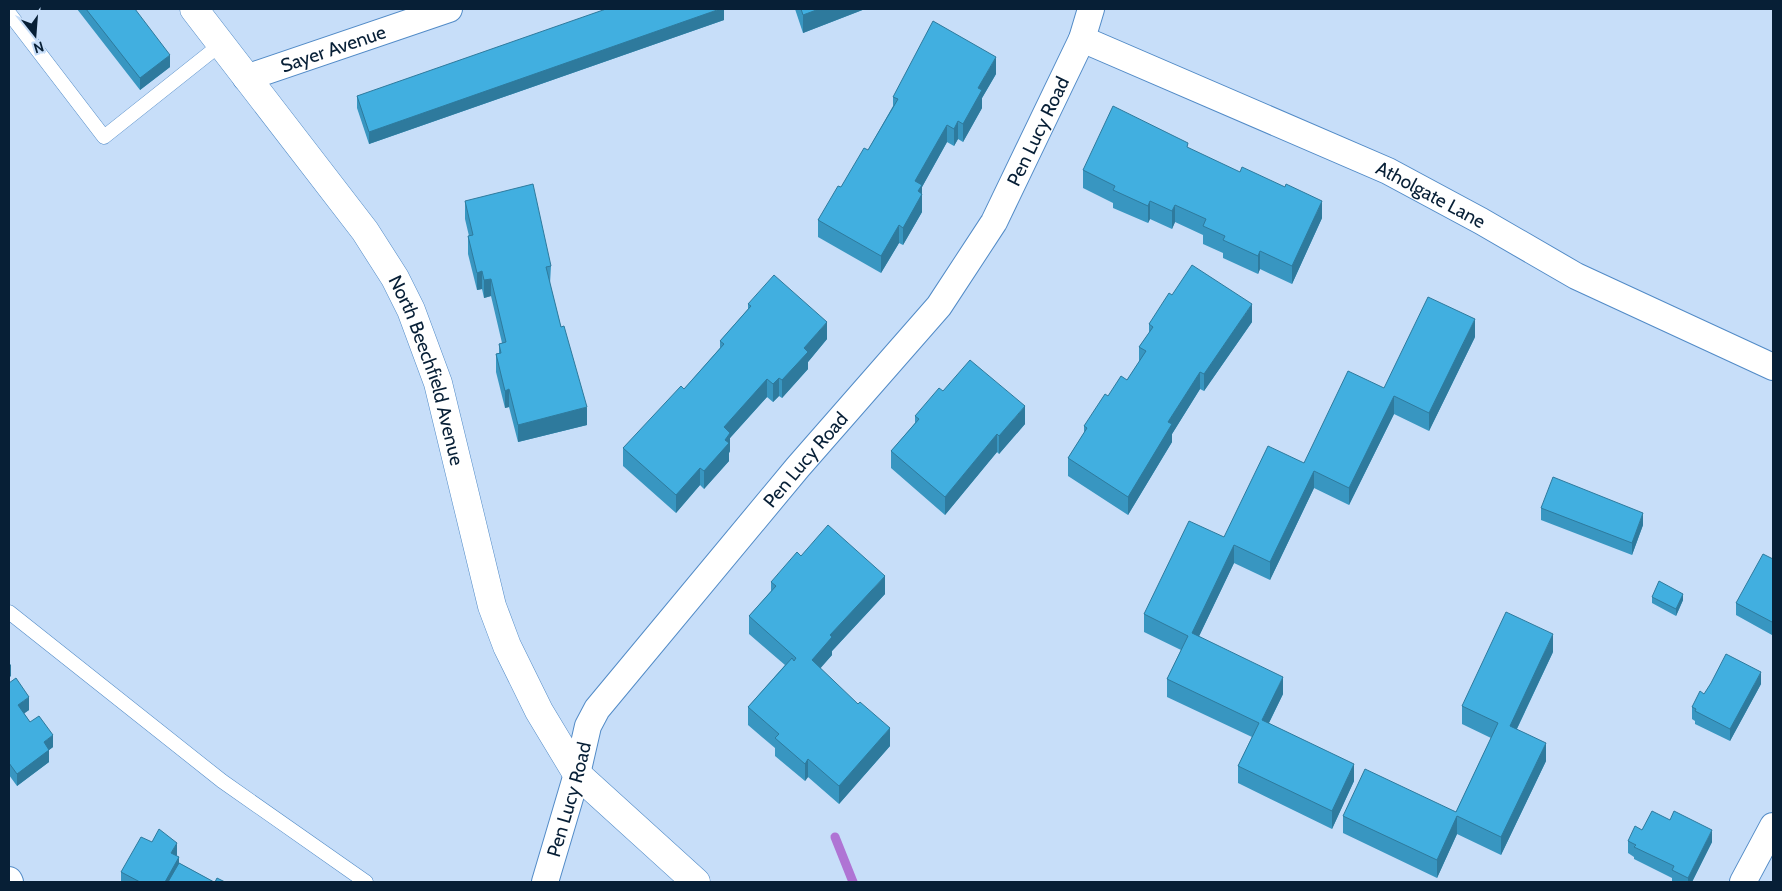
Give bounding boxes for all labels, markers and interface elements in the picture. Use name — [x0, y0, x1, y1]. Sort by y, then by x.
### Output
north arrow — [10, 10, 60, 60]
street label: Sayer Avenue — [278, 20, 389, 77]
text: N — [31, 37, 46, 57]
street label: Pen Lucy Road — [1002, 73, 1074, 189]
street label: Atholgate Lane — [1373, 156, 1490, 233]
street label: North Beechfield Avenue — [384, 271, 469, 468]
street label: Pen Lucy Road — [758, 407, 852, 512]
street label: Pen Lucy Road — [542, 740, 595, 860]

